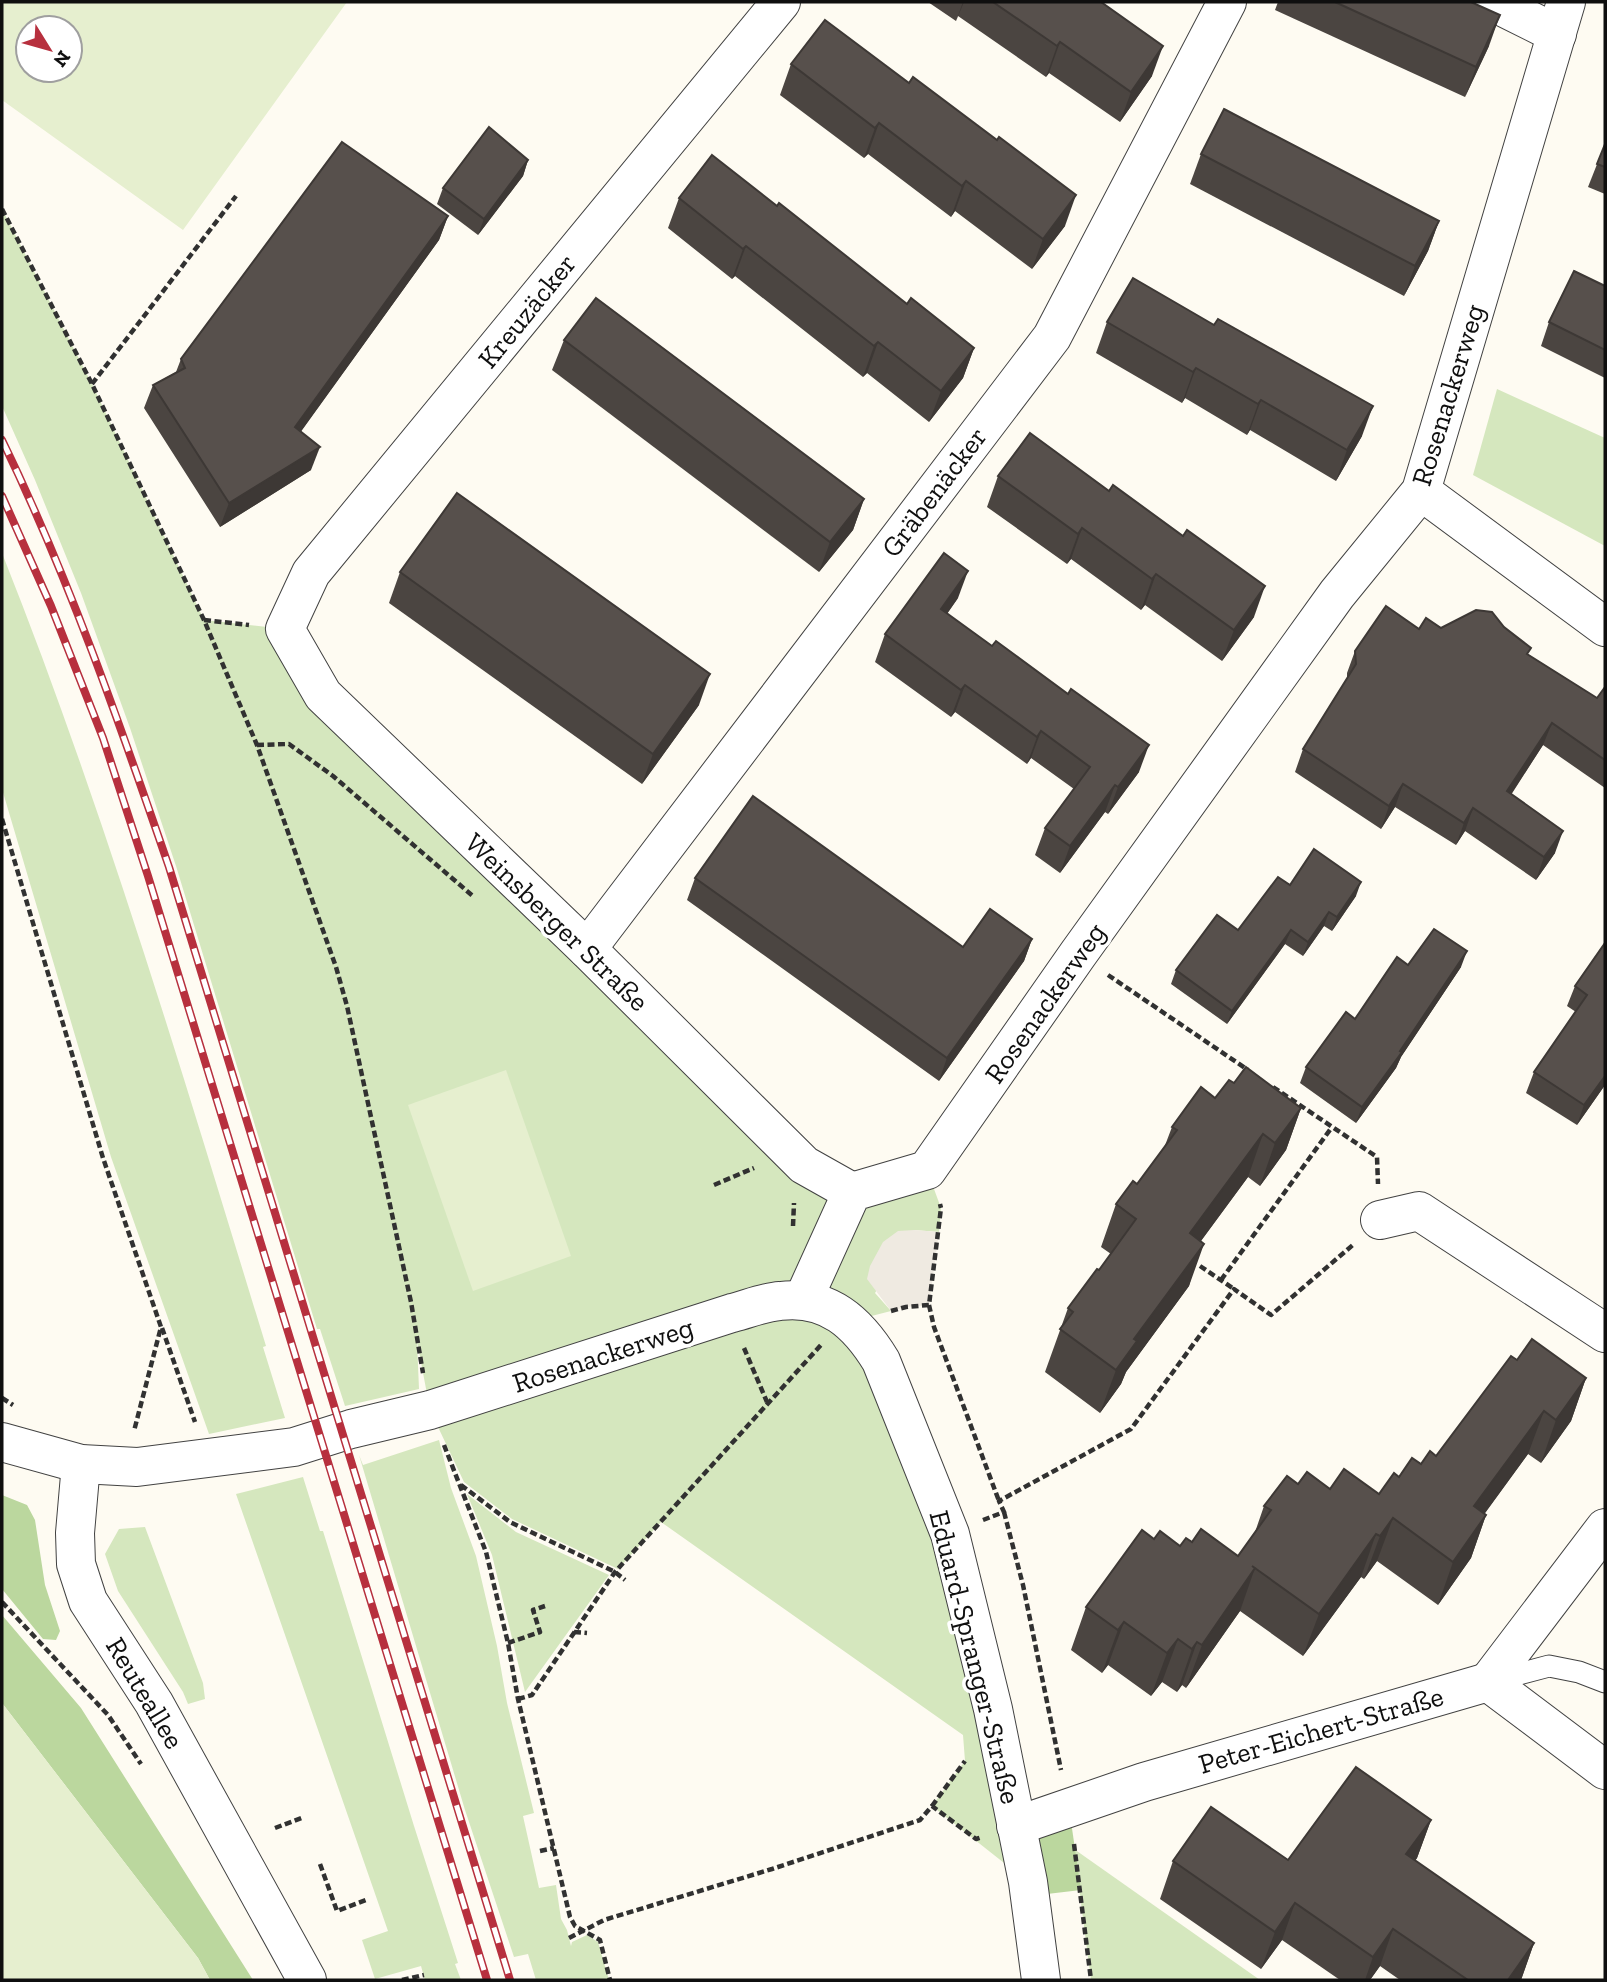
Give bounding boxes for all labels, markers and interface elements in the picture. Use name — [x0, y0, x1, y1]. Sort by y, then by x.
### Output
north arrow — [14, 14, 84, 84]
text: N — [49, 46, 76, 72]
street label: Kreuzäcker — [471, 247, 583, 375]
street label: Rosenackerweg — [1405, 300, 1491, 490]
street label: Gräbenäcker — [874, 420, 994, 564]
street label: Weinsberger Straße — [458, 826, 656, 1018]
street label: Rosenackerweg — [978, 917, 1112, 1089]
street label: Rosenackerweg — [509, 1310, 697, 1400]
street label: Eduard-Spranger-Straße — [923, 1507, 1027, 1807]
street label: Reuteallee — [99, 1631, 191, 1755]
street label: Peter-Eichert-Straße — [1195, 1679, 1447, 1781]

